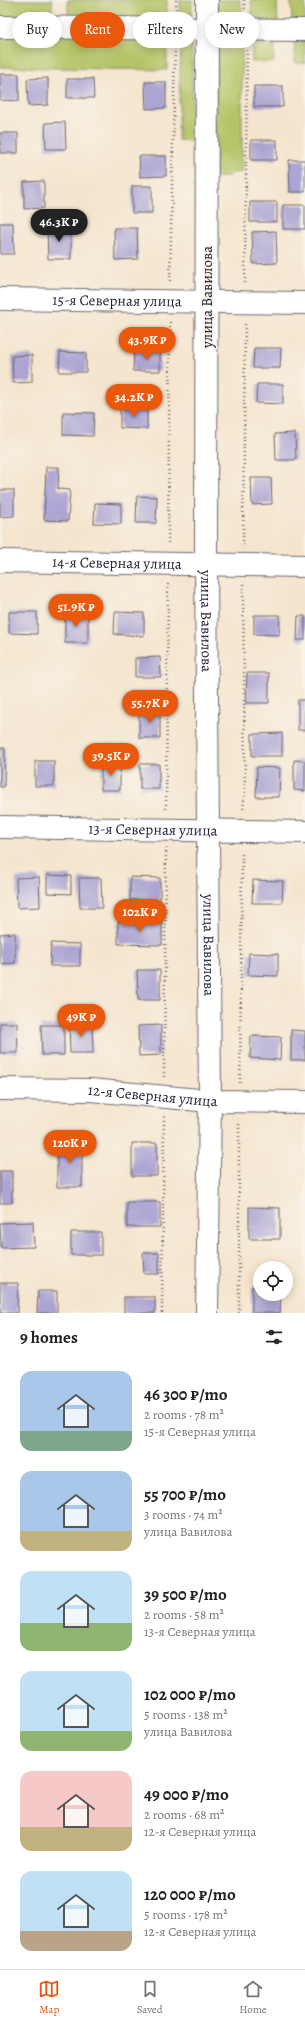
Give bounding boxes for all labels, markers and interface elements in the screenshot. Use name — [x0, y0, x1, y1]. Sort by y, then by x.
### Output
chip: Buy — [12, 12, 62, 48]
chip: Rent — [70, 12, 125, 48]
chip: Filters — [133, 12, 197, 48]
chip: New — [205, 12, 259, 48]
pin: 46.3K ₽ — [22, 209, 96, 243]
text: 46.3K ₽ — [40, 213, 78, 230]
street label: улица Вавилова — [197, 246, 217, 349]
street label: 15-я Северная улица — [52, 290, 182, 311]
pin: 43.9K ₽ — [110, 327, 184, 361]
text: 43.9K ₽ — [128, 331, 166, 348]
pin: 34.2K ₽ — [97, 384, 171, 418]
text: 34.2K ₽ — [115, 388, 153, 405]
street label: 14-я Северная улица — [52, 552, 182, 574]
street label: улица Вавилова — [196, 569, 217, 672]
pin: 51.9K ₽ — [39, 594, 113, 628]
text: 51.9K ₽ — [57, 598, 95, 615]
pin: 55.7K ₽ — [113, 690, 187, 724]
text: 55.7K ₽ — [131, 694, 169, 711]
pin: 39.5K ₽ — [74, 743, 148, 777]
text: 39.5K ₽ — [92, 747, 130, 764]
street label: 13-я Северная улица — [88, 818, 218, 841]
street label: улица Вавилова — [198, 893, 219, 996]
pin: 102K ₽ — [107, 899, 173, 933]
text: 102K ₽ — [123, 903, 157, 920]
pin: 49K ₽ — [53, 1004, 109, 1038]
text: 49K ₽ — [66, 1008, 96, 1025]
street label: 12-я Северная улица — [87, 1080, 218, 1111]
pin: 120K ₽ — [37, 1130, 103, 1164]
text: 120K ₽ — [53, 1134, 87, 1151]
map controls — [253, 1261, 293, 1301]
button: locate — [253, 1261, 293, 1301]
text: 9 homes — [20, 1326, 78, 1349]
icon: filters — [263, 1326, 285, 1348]
text: 46 300 ₽/mo — [144, 1383, 228, 1406]
icon: home — [52, 1387, 100, 1435]
text: 2 rooms · 78 m² — [144, 1406, 224, 1423]
text: 15-я Северная улица — [144, 1423, 256, 1440]
text: 55 700 ₽/mo — [144, 1483, 226, 1506]
icon: home — [52, 1487, 100, 1535]
text: 3 rooms · 74 m² — [144, 1506, 223, 1523]
text: улица Вавилова — [144, 1523, 233, 1540]
text: 39 500 ₽/mo — [144, 1583, 227, 1606]
icon: home — [52, 1587, 100, 1635]
text: 2 rooms · 58 m² — [144, 1606, 224, 1623]
text: 13-я Северная улица — [144, 1623, 256, 1640]
text: 102 000 ₽/mo — [144, 1683, 236, 1706]
icon: home — [52, 1687, 100, 1735]
text: 5 rooms · 138 m² — [144, 1706, 228, 1723]
text: улица Вавилова — [144, 1723, 233, 1740]
text: 49 000 ₽/mo — [144, 1783, 229, 1806]
icon: home — [52, 1787, 100, 1835]
text: 2 rooms · 68 m² — [144, 1806, 224, 1823]
text: 12-я Северная улица — [144, 1823, 257, 1840]
text: 120 000 ₽/mo — [144, 1883, 236, 1906]
icon: home — [52, 1887, 100, 1935]
text: 5 rooms · 178 m² — [144, 1906, 228, 1923]
text: 12-я Северная улица — [144, 1923, 257, 1940]
tab: Map — [38, 1978, 60, 2017]
tab: Saved — [137, 1978, 163, 2017]
tab: Home — [239, 1978, 267, 2017]

